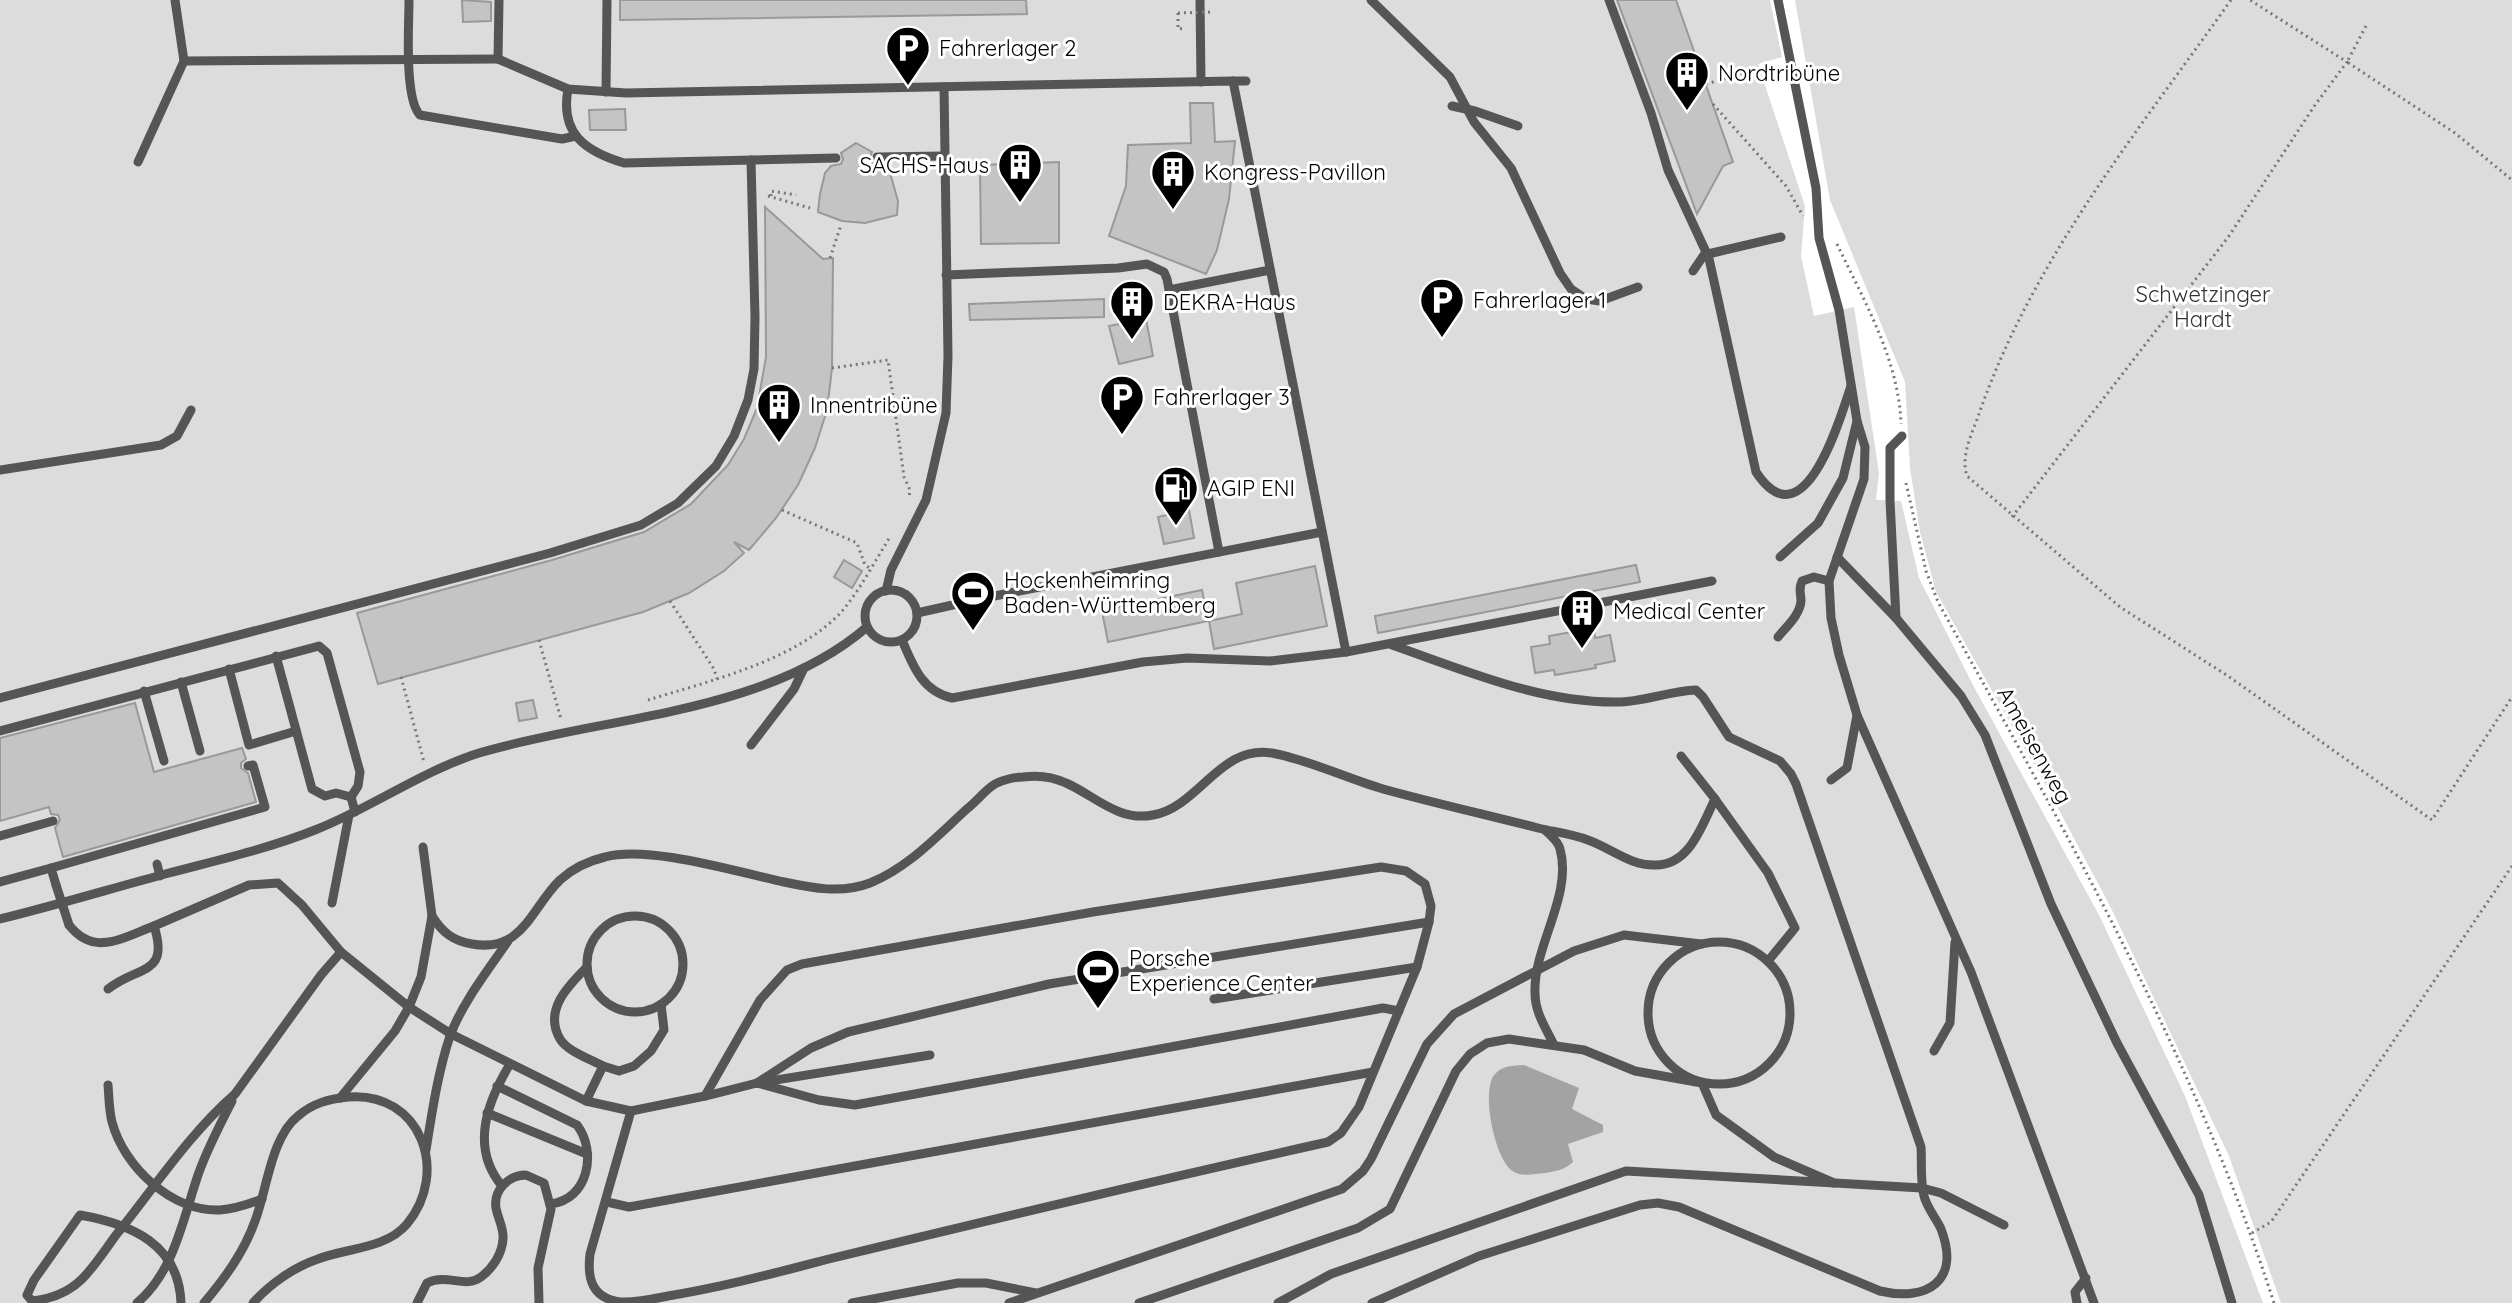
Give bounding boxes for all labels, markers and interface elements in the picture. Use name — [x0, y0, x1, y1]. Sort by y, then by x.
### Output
parking icon: Fahrerlager 2 — [884, 24, 932, 87]
place label: Fahrerlager 2 — [939, 34, 1077, 62]
building icon: Nordtribüne — [1663, 49, 1711, 112]
place label: Nordtribüne — [1718, 59, 1840, 87]
building icon: SACHS-Haus — [996, 141, 1044, 204]
building icon: Kongress-Pavillon — [1149, 148, 1197, 211]
place label: SACHS-Haus — [860, 151, 989, 179]
place label: Kongress-Pavillon — [1204, 158, 1386, 186]
parking icon: Fahrerlager 1 — [1418, 276, 1466, 339]
building icon: DEKRA-Haus — [1108, 278, 1156, 341]
park label: Schwetzinger Hardt — [2136, 280, 2271, 333]
place label: Fahrerlager 1 — [1473, 286, 1606, 314]
place label: DEKRA-Haus — [1163, 288, 1296, 316]
parking icon: Fahrerlager 3 — [1098, 373, 1146, 436]
building icon: Innentribüne — [755, 381, 803, 444]
place label: Fahrerlager 3 — [1153, 383, 1290, 411]
place label: Innentribüne — [810, 391, 938, 419]
fuel station icon: AGIP ENI — [1152, 464, 1200, 527]
place label: AGIP ENI — [1207, 474, 1295, 502]
place label: Hockenheimring Baden-Württemberg — [1004, 566, 1216, 619]
sports icon: Hockenheimring Baden-Württemberg — [949, 569, 997, 632]
building icon: Medical Center — [1558, 587, 1606, 650]
place label: Medical Center — [1613, 597, 1766, 625]
street label: Ameisenweg — [1991, 682, 2079, 808]
place label: Porsche Experience Center — [1129, 944, 1314, 997]
sports icon: Porsche Experience Center — [1074, 947, 1122, 1010]

